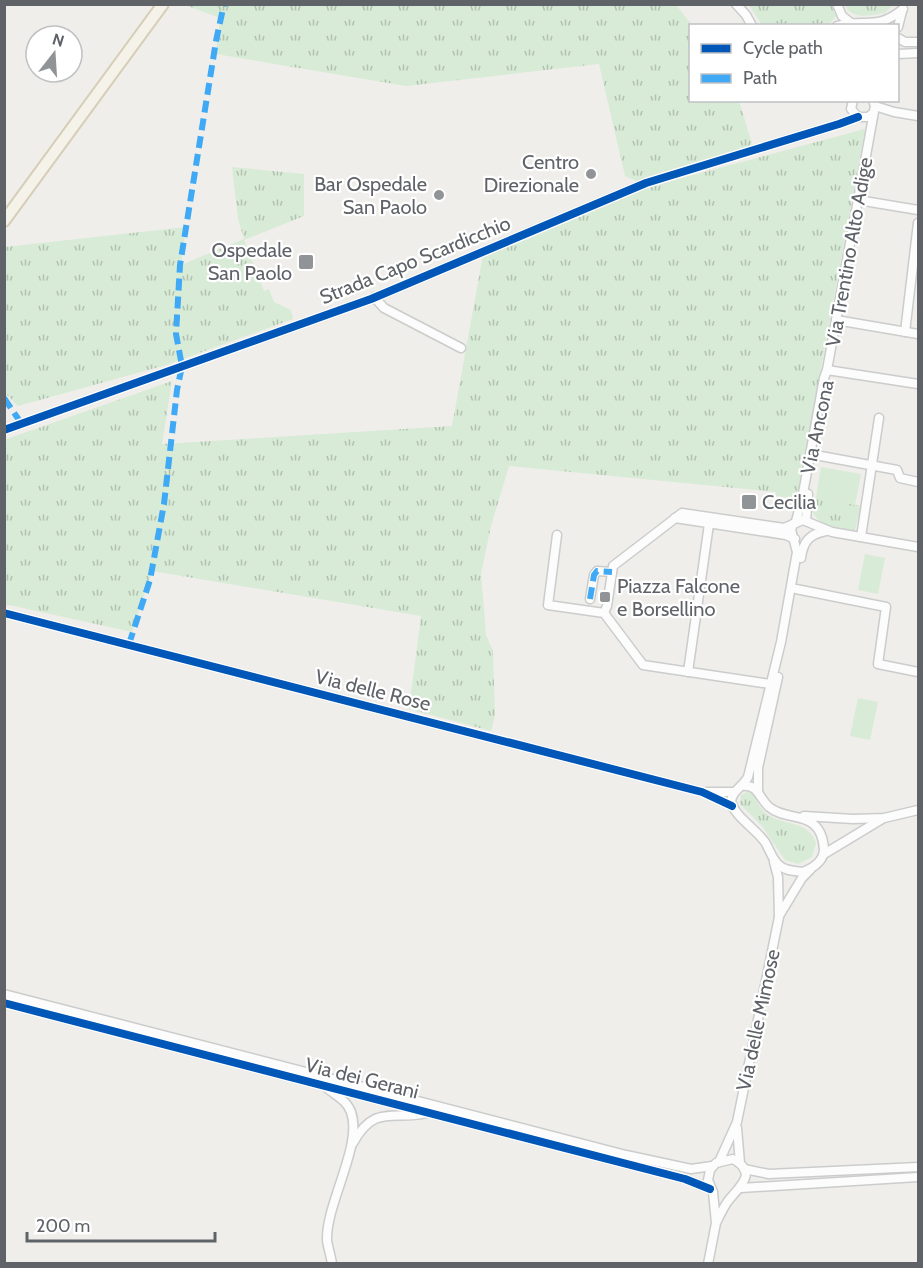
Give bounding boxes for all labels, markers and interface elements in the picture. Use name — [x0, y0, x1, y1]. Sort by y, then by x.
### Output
north arrow — [24, 24, 84, 84]
legend — [689, 24, 899, 102]
text: N — [50, 29, 66, 51]
text: Cycle path — [743, 37, 823, 59]
text: Path — [743, 67, 777, 89]
place label: Centro Direzionale — [484, 150, 579, 197]
street label: Via Trentino Alto Adige — [821, 155, 877, 349]
marker: Centro Direzionale — [584, 167, 598, 181]
place label: Bar Ospedale San Paolo — [314, 172, 427, 219]
marker: Bar Ospedale San Paolo — [432, 188, 446, 202]
street label: Strada Capo Scardicchio — [316, 211, 514, 309]
place label: Ospedale San Paolo — [208, 238, 292, 285]
marker: Ospedale San Paolo — [297, 253, 315, 271]
street label: Via Ancona — [795, 377, 839, 476]
place label: Cecilia — [762, 490, 817, 514]
marker: Cecilia — [740, 493, 758, 511]
place label: Piazza Falcone e Borsellino — [617, 574, 740, 621]
marker: Piazza Falcone e Borsellino — [598, 590, 612, 604]
street label: Via delle Rose — [313, 664, 433, 716]
street label: Via delle Mimose — [731, 947, 785, 1093]
street label: Via dei Gerani — [303, 1052, 421, 1104]
scale bar — [27, 1205, 214, 1243]
text: 200 m — [36, 1215, 90, 1237]

